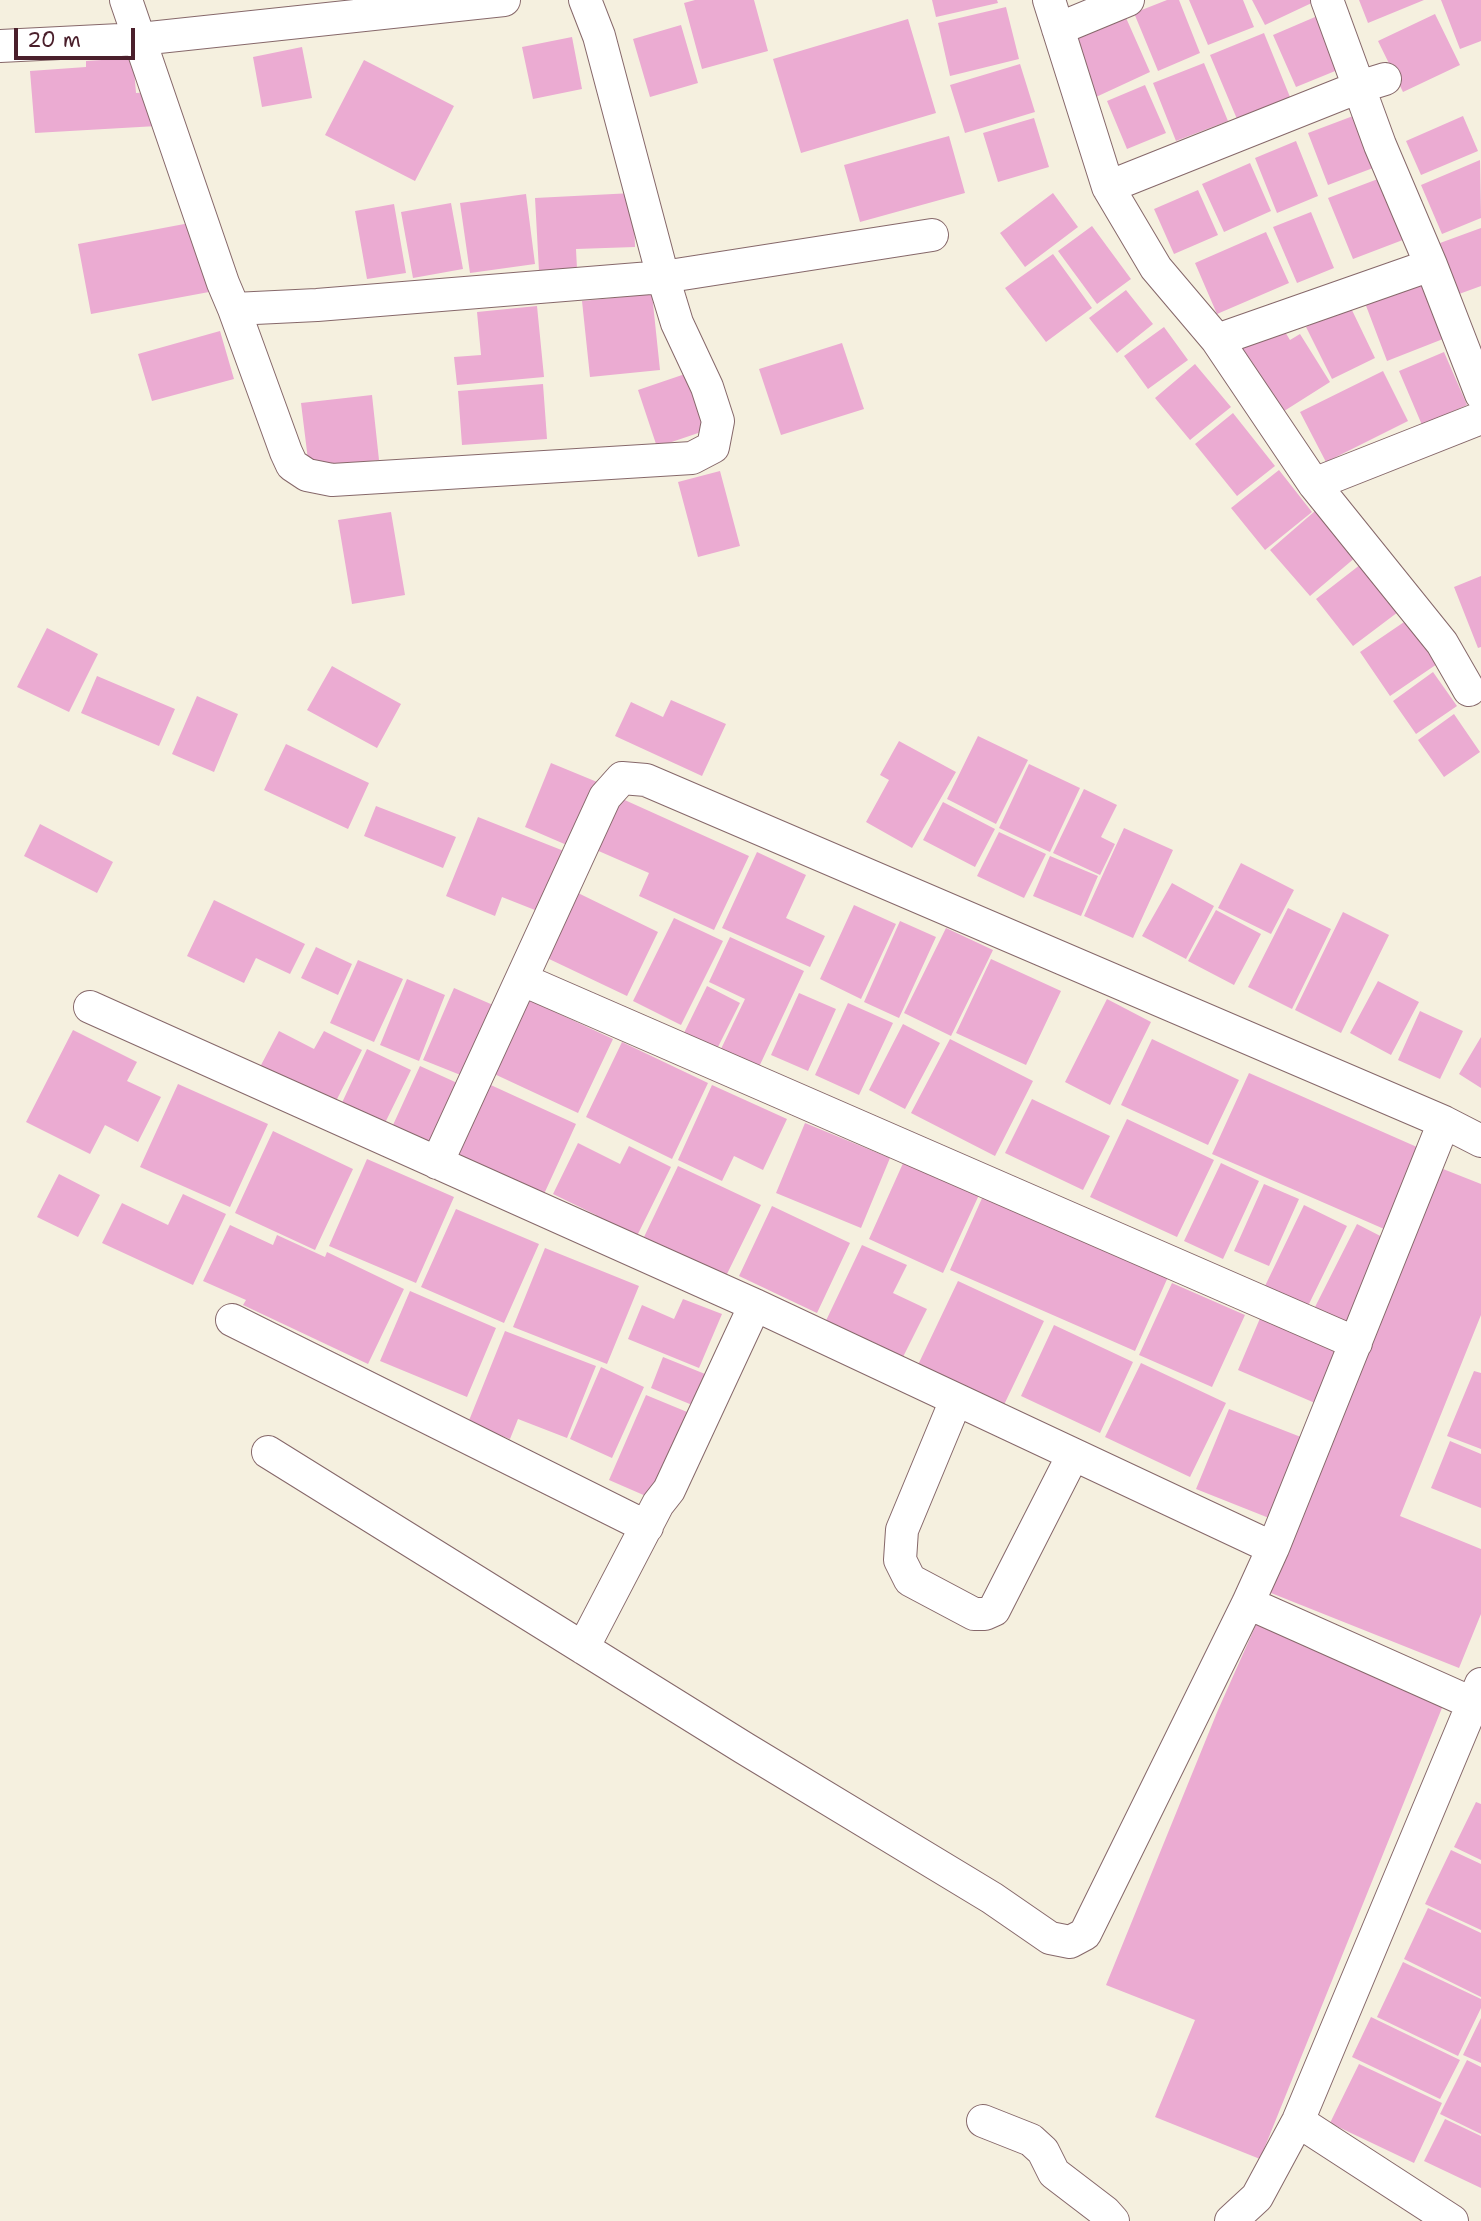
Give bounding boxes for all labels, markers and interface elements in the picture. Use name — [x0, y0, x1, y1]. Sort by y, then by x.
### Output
scale bar — [18, 14, 138, 58]
text: 20 m — [27, 26, 81, 54]

